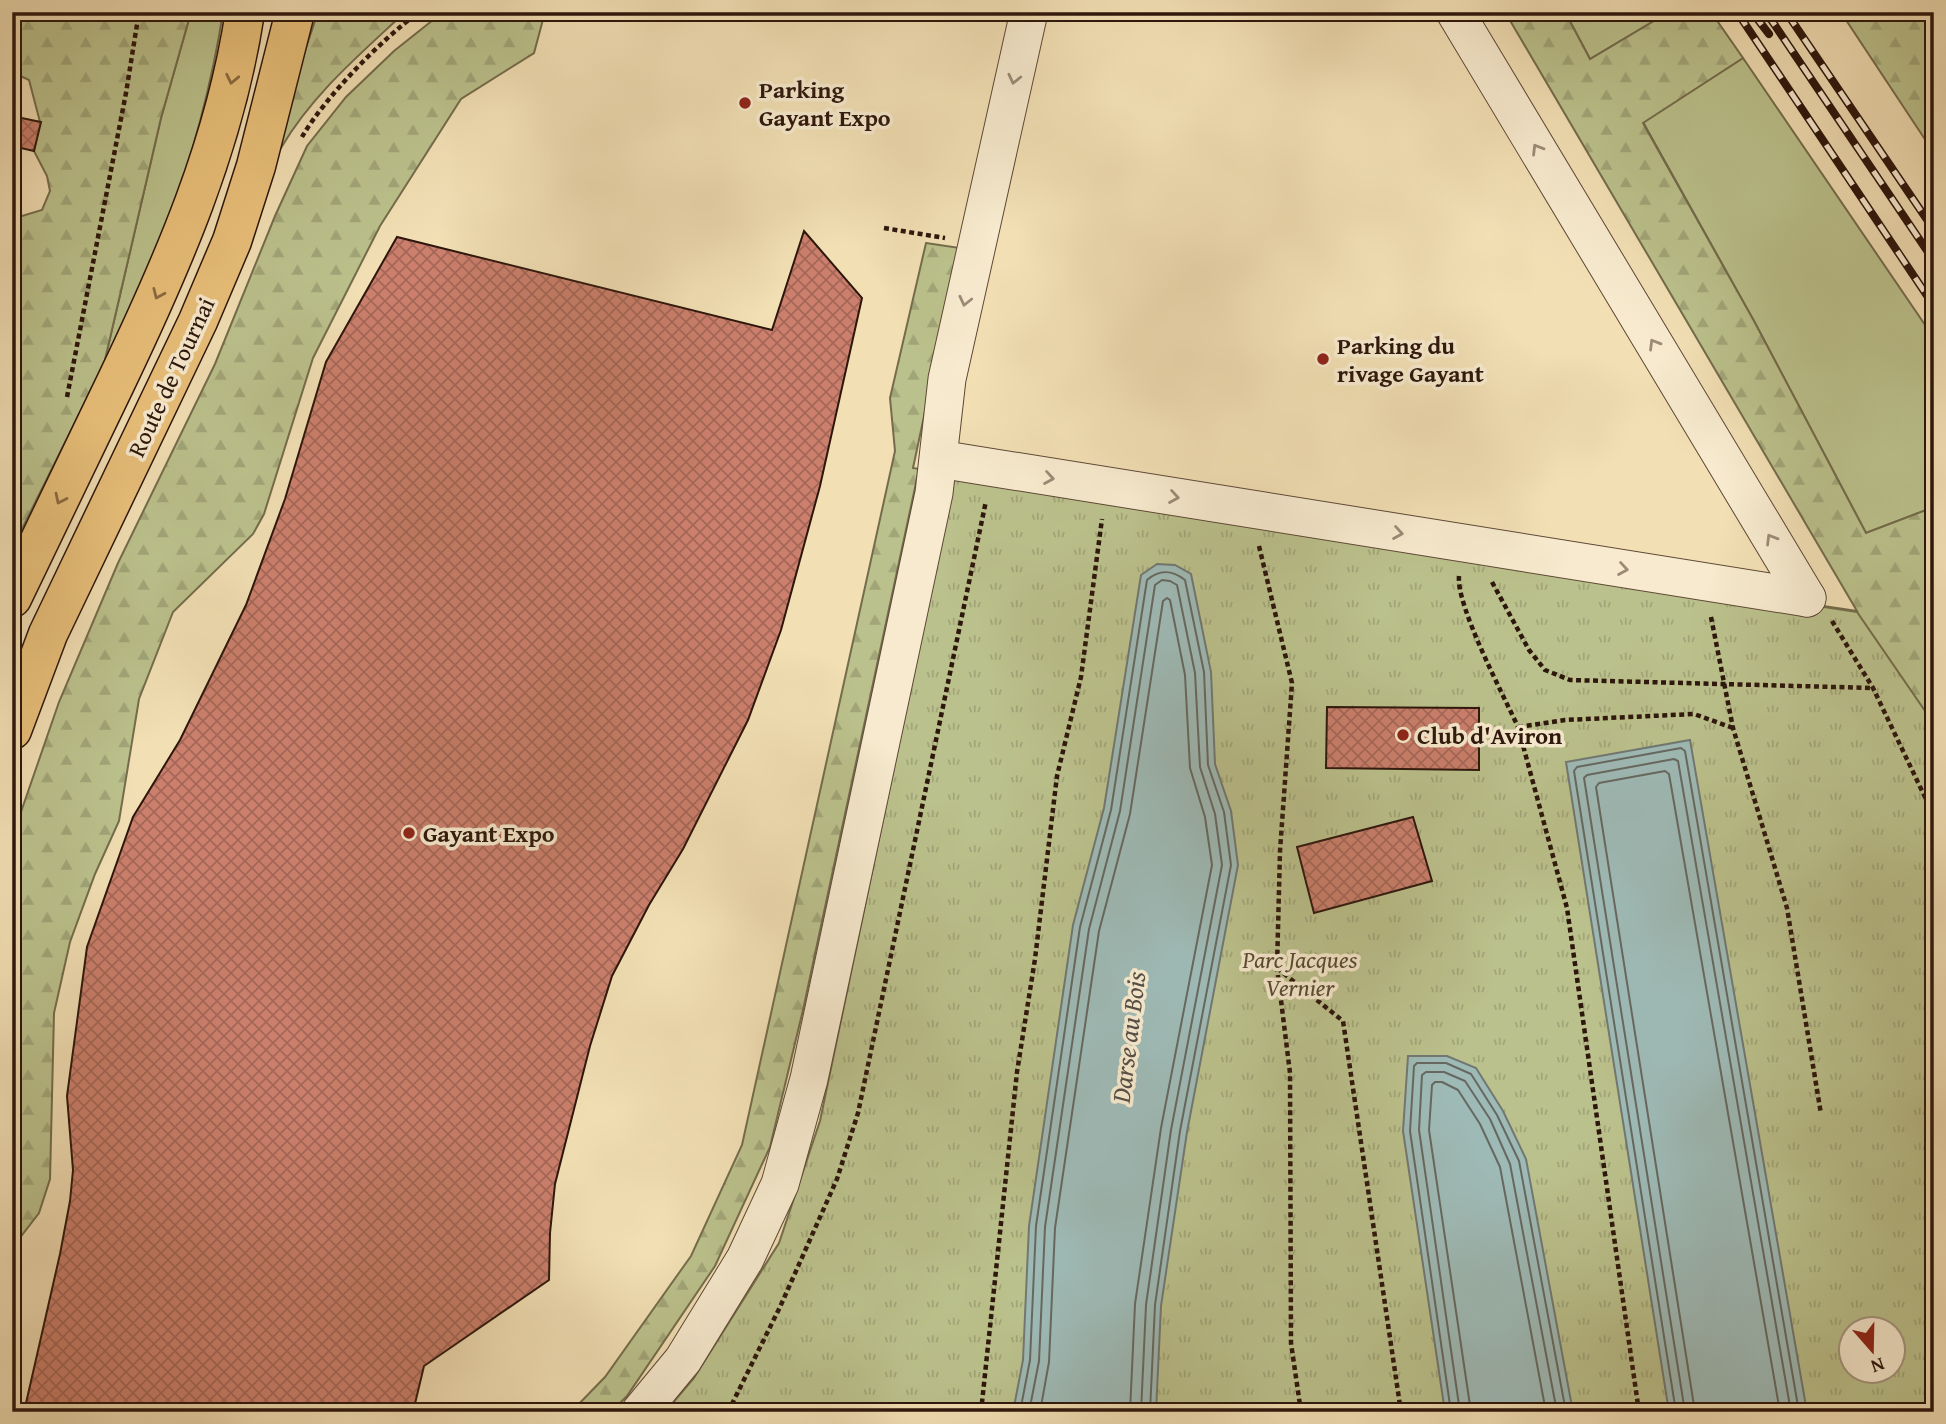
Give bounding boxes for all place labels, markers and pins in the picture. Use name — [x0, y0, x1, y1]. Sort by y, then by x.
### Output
place label: Parking Gayant Expo — [759, 72, 891, 135]
marker: Parking Gayant Expo — [737, 95, 753, 111]
place label: Parking du rivage Gayant — [1337, 328, 1484, 391]
marker: Parking du rivage Gayant — [1315, 351, 1331, 367]
place label: Club d'Aviron — [1417, 718, 1562, 753]
marker: Club d'Aviron — [1395, 727, 1411, 743]
place label: Gayant Expo — [423, 816, 555, 851]
marker: Gayant Expo — [401, 825, 417, 841]

